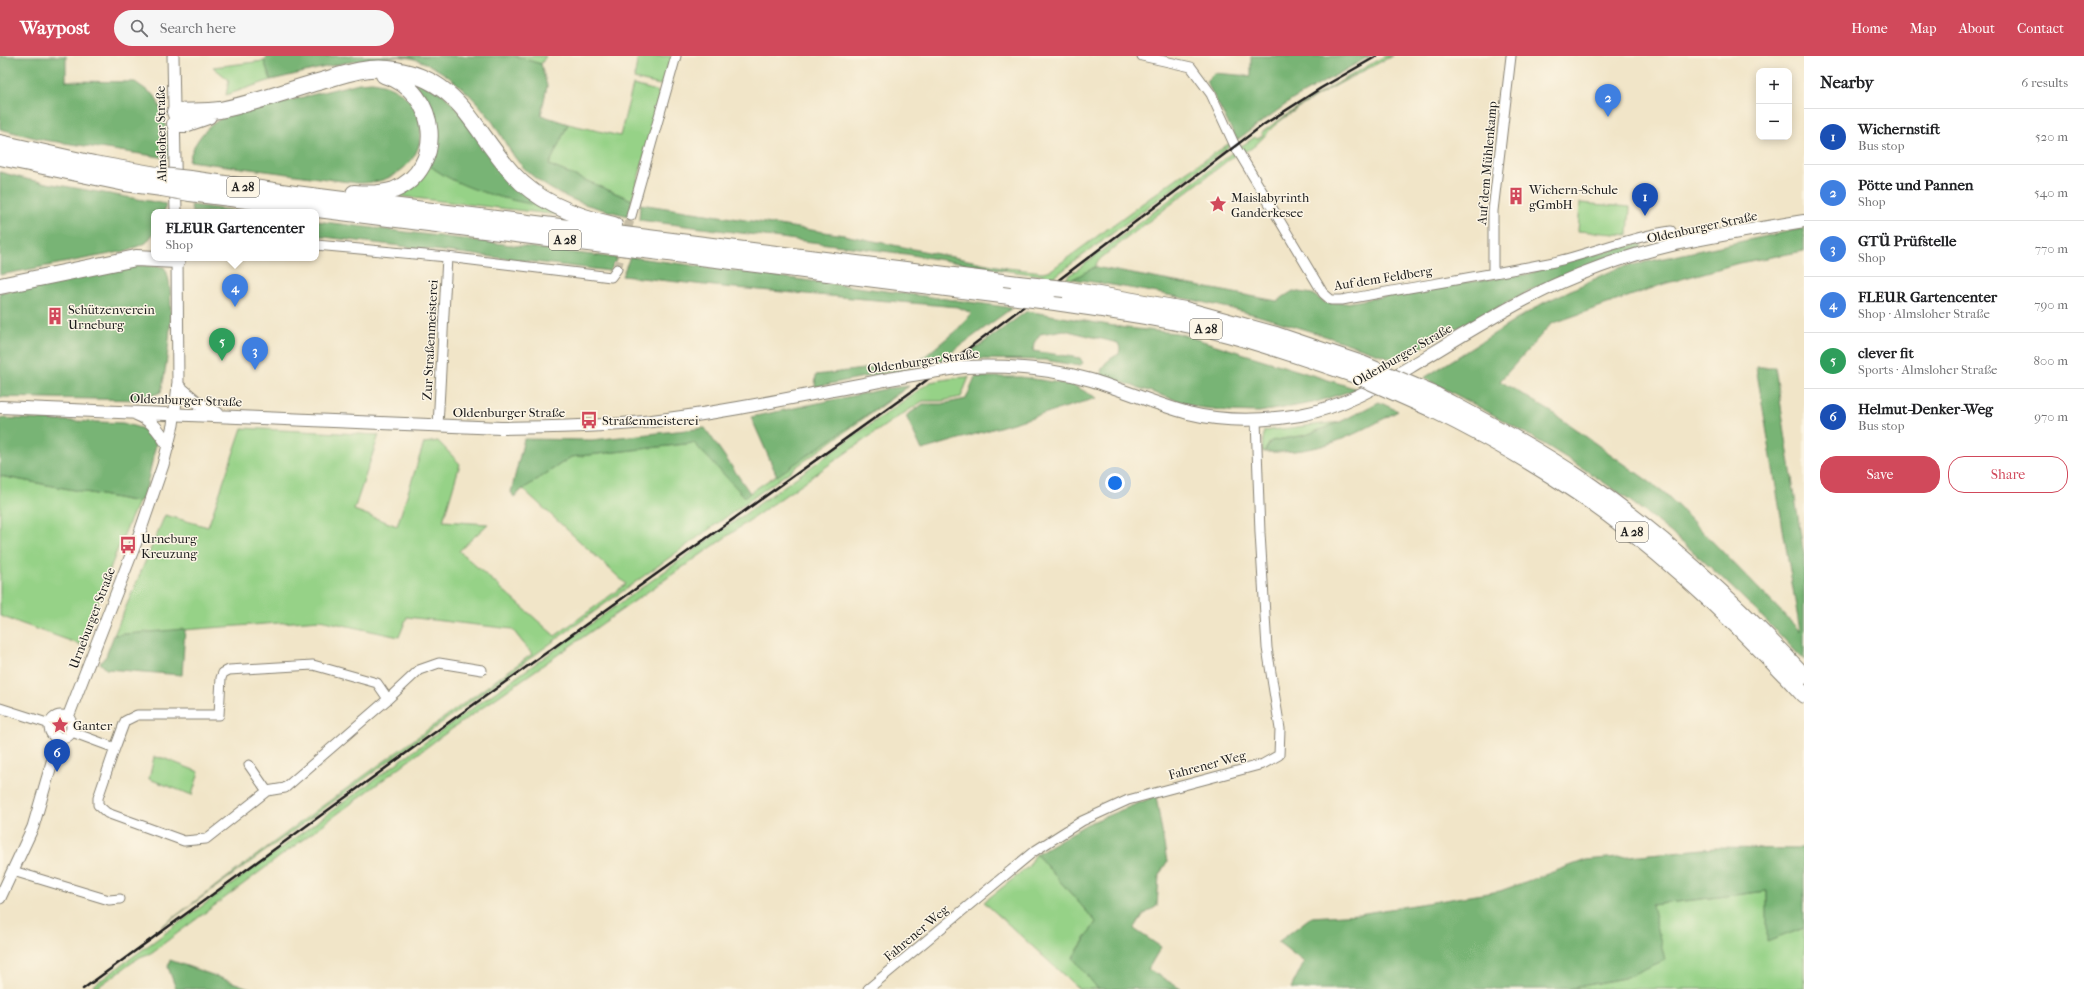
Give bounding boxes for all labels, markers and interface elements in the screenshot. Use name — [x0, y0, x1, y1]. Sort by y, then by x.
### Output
search box — [114, 10, 394, 46]
text: Waypost — [20, 17, 90, 39]
icon: search — [128, 17, 150, 39]
text: Search here — [160, 19, 236, 37]
text: Home — [1851, 20, 1888, 37]
text: Map — [1910, 20, 1937, 37]
text: About — [1959, 20, 1995, 37]
text: Contact — [2017, 20, 2064, 37]
map controls — [1756, 68, 1792, 140]
button: + — [1756, 68, 1792, 104]
text: Nearby — [1820, 72, 1874, 92]
text: 6 results — [2021, 75, 2068, 90]
pin: 2 — [1595, 84, 1621, 117]
street label: Almsloher Straße — [153, 85, 169, 183]
street label: Auf dem Mühlenkamp — [1474, 100, 1500, 227]
button: − — [1756, 104, 1792, 140]
text: Wichernstift — [1858, 120, 1940, 138]
text: 1 — [1831, 129, 1835, 144]
text: 520 m — [2035, 129, 2068, 144]
text: Bus stop — [1858, 138, 1904, 153]
text: Pötte und Pannen — [1858, 176, 1974, 194]
road number: A 28 — [227, 177, 259, 197]
place label: Wichern-Schule gGmbH — [1528, 182, 1619, 212]
pin: 1 — [1632, 183, 1658, 216]
text: 2 — [1830, 185, 1836, 200]
text: 540 m — [2034, 185, 2068, 200]
building icon: Wichern-Schule gGmbH — [1506, 186, 1526, 206]
place label: Maislabyrinth Ganderkesee — [1231, 190, 1310, 220]
place icon: Maislabyrinth Ganderkesee — [1208, 194, 1228, 214]
text: Shop — [1858, 194, 1886, 209]
street label: Oldenburger Straße — [1645, 208, 1759, 246]
popup — [151, 209, 319, 261]
text: FLEUR Gartencenter — [165, 219, 305, 237]
road number: A 28 — [549, 230, 581, 250]
text: GTÜ Prüfstelle — [1858, 232, 1956, 250]
text: Shop — [165, 237, 193, 252]
text: 3 — [1830, 241, 1836, 256]
text: 770 m — [2035, 241, 2068, 256]
text: Shop — [1858, 250, 1886, 265]
street label: Auf dem Feldberg — [1332, 263, 1434, 293]
pin: 4 — [222, 274, 248, 307]
street label: Zur Straßenmeisterei — [419, 279, 441, 401]
text: FLEUR Gartencenter — [1858, 288, 1997, 306]
text: 4 — [1829, 297, 1837, 312]
text: 790 m — [2034, 297, 2068, 312]
place label: Schützenverein Urneburg — [68, 302, 155, 332]
building icon: Schützenverein Urneburg — [45, 306, 65, 326]
text: Shop · Almsloher Straße — [1858, 306, 1990, 321]
road number: A 28 — [1190, 319, 1222, 339]
street label: Oldenburger Straße — [1350, 320, 1455, 390]
pin: 5 — [209, 328, 235, 361]
pin: 3 — [242, 337, 268, 370]
text: clever fit — [1858, 344, 1914, 362]
street label: Oldenburger Straße — [866, 346, 980, 376]
text: 5 — [1830, 353, 1836, 368]
text: 800 m — [2034, 353, 2068, 368]
text: Sports · Almsloher Straße — [1858, 362, 1998, 377]
street label: Oldenburger Straße — [130, 391, 243, 409]
text: Helmut-Denker-Weg — [1858, 400, 1993, 418]
street label: Oldenburger Straße — [453, 405, 566, 420]
text: 6 — [1829, 409, 1837, 424]
text: 970 m — [2034, 409, 2068, 424]
bus stop icon: Straßenmeisterei — [579, 410, 599, 430]
place label: Straßenmeisterei — [602, 413, 699, 428]
text: Bus stop — [1858, 418, 1904, 433]
button: Save — [1820, 456, 1940, 493]
button: Share — [1948, 456, 2068, 493]
your location — [1105, 473, 1125, 493]
road number: A 28 — [1616, 522, 1648, 542]
place label: Urneburg Kreuzung — [141, 531, 198, 561]
bus stop icon: Urneburg Kreuzung — [118, 535, 138, 555]
street label: Urneburger Straße — [66, 565, 118, 671]
place icon: Ganter — [50, 715, 70, 735]
place label: Ganter — [73, 718, 113, 733]
pin: 6 — [44, 739, 70, 772]
street label: Fahrener Weg — [1167, 747, 1248, 783]
street label: Fahrener Weg — [881, 901, 952, 964]

